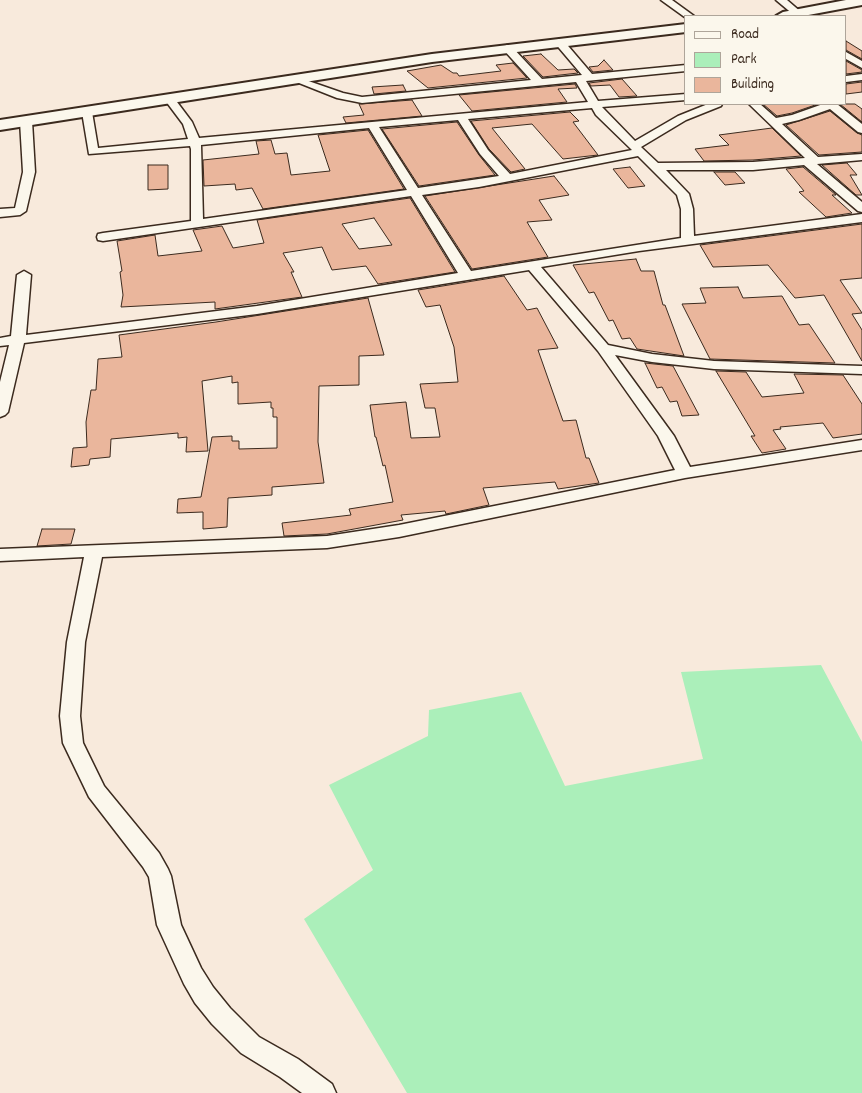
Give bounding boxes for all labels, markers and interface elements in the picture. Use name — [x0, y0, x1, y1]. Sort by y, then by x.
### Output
legend — [684, 15, 847, 105]
text: Road — [731, 24, 759, 46]
text: Park — [731, 49, 757, 71]
text: Building — [731, 74, 774, 96]

